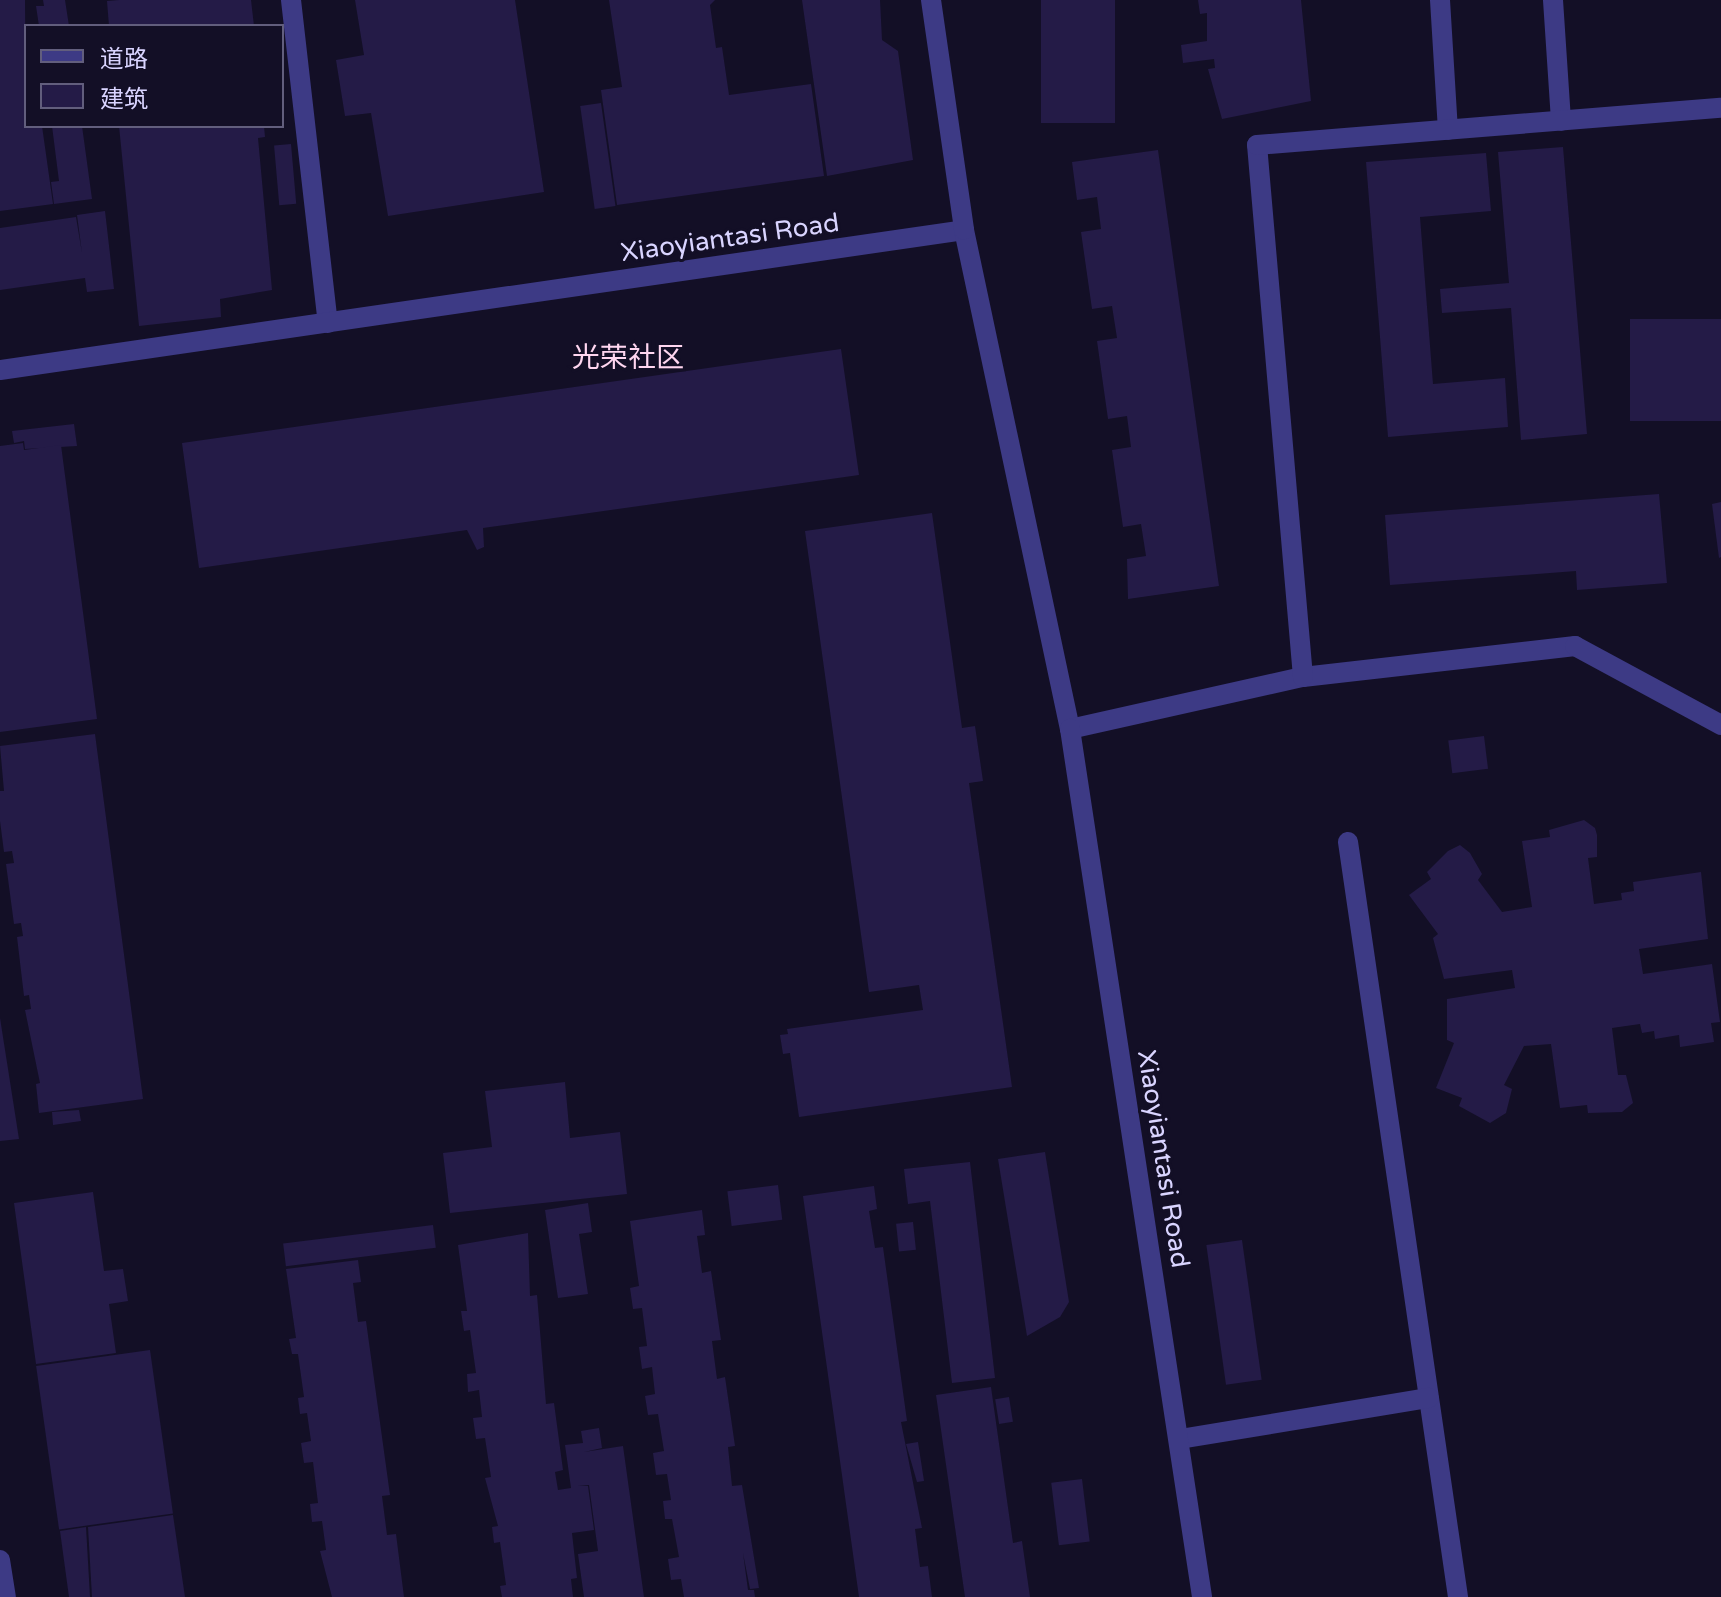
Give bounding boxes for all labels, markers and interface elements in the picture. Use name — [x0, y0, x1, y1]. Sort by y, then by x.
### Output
legend — [24, 24, 284, 128]
text: 道路 — [100, 45, 148, 74]
text: 建筑 — [100, 85, 148, 114]
street label: Xiaoyiantasi Road — [619, 207, 841, 269]
district label: 光荣社区 — [572, 341, 684, 375]
street label: Xiaoyiantasi Road — [1130, 1048, 1196, 1270]

